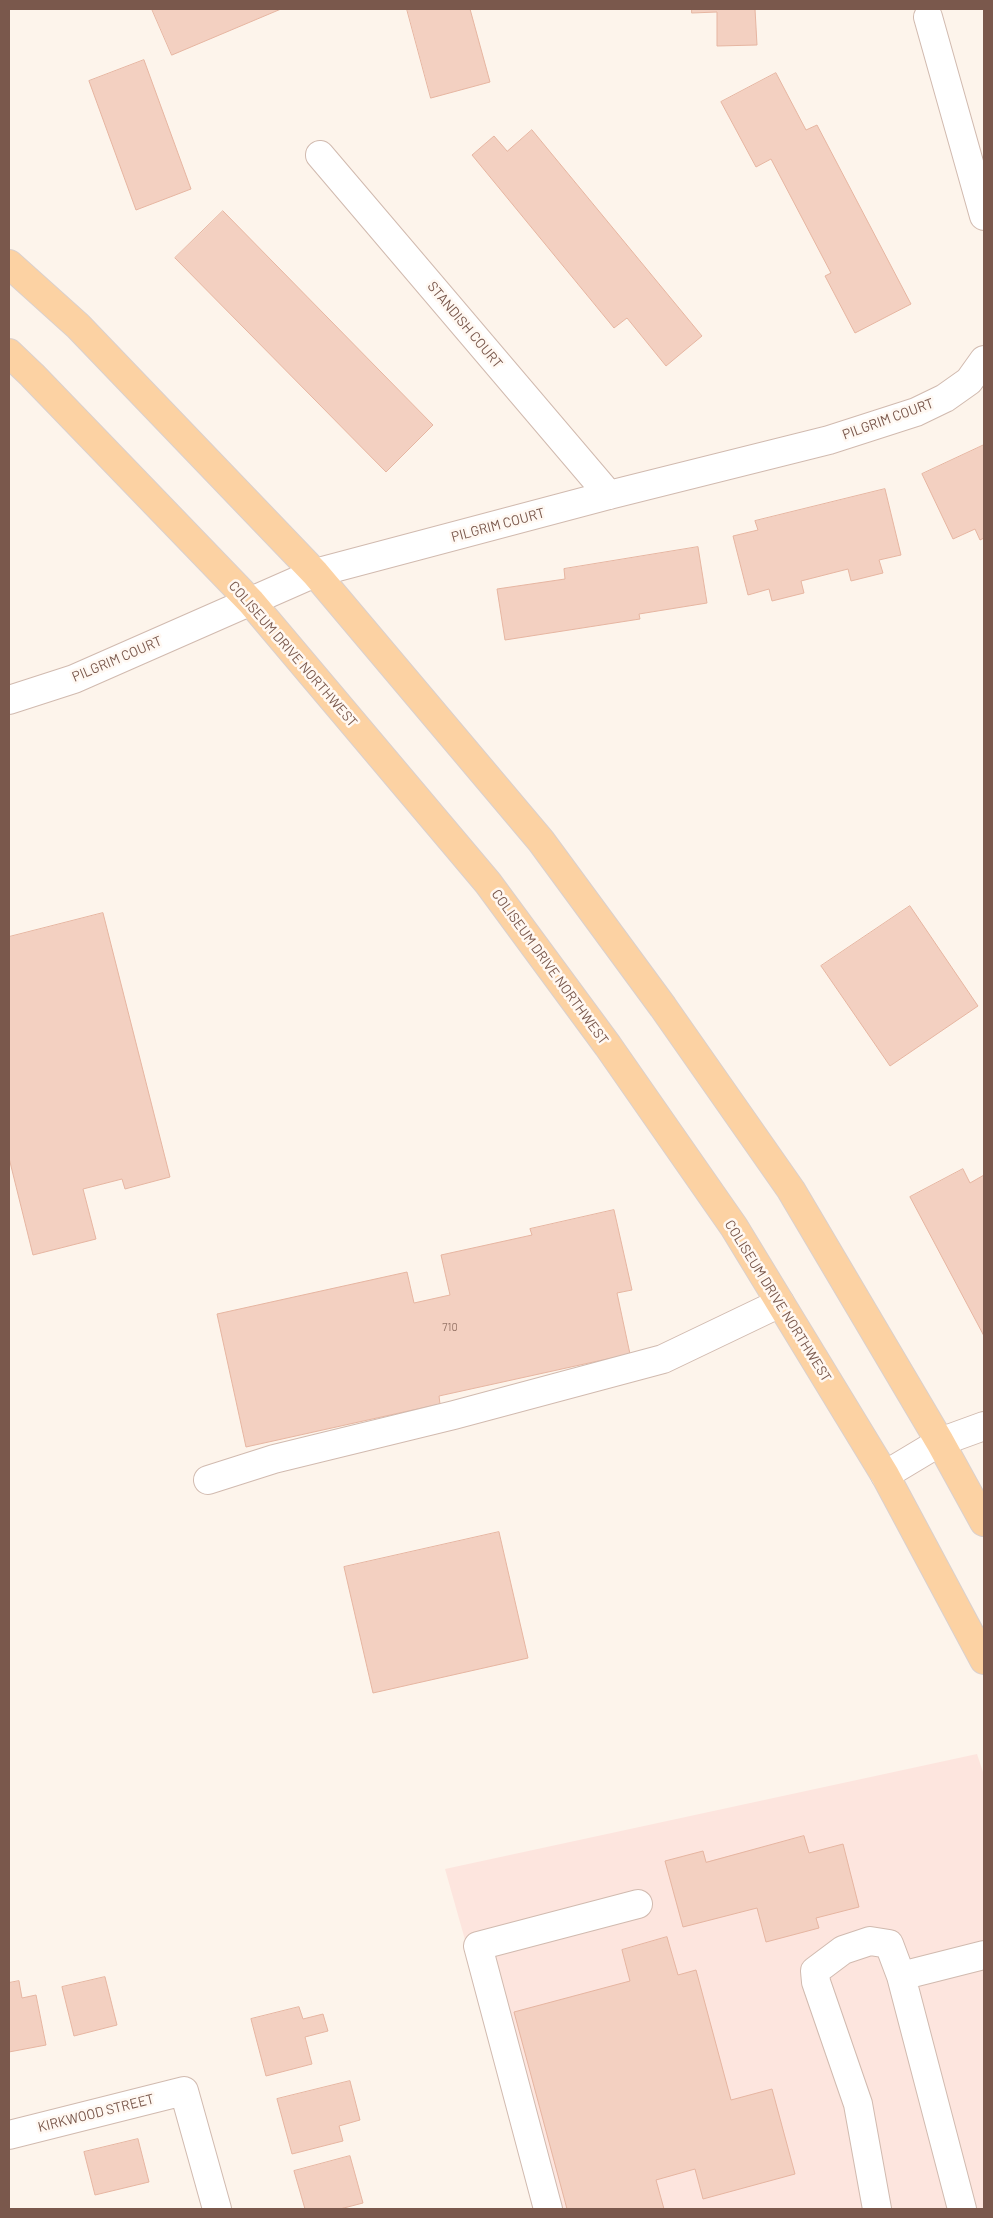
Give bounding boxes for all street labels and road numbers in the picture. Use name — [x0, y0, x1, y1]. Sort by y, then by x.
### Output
street label: STANDISH COURT — [424, 278, 506, 372]
street label: PILGRIM COURT — [840, 395, 936, 443]
street label: PILGRIM COURT — [449, 504, 547, 546]
street label: COLISEUM DRIVE NORTHWEST — [225, 578, 361, 730]
street label: PILGRIM COURT — [69, 632, 165, 686]
street label: COLISEUM DRIVE NORTHWEST — [488, 886, 612, 1048]
street label: COLISEUM DRIVE NORTHWEST — [721, 1217, 835, 1385]
street label: KIRKWOOD STREET — [36, 2090, 156, 2136]

